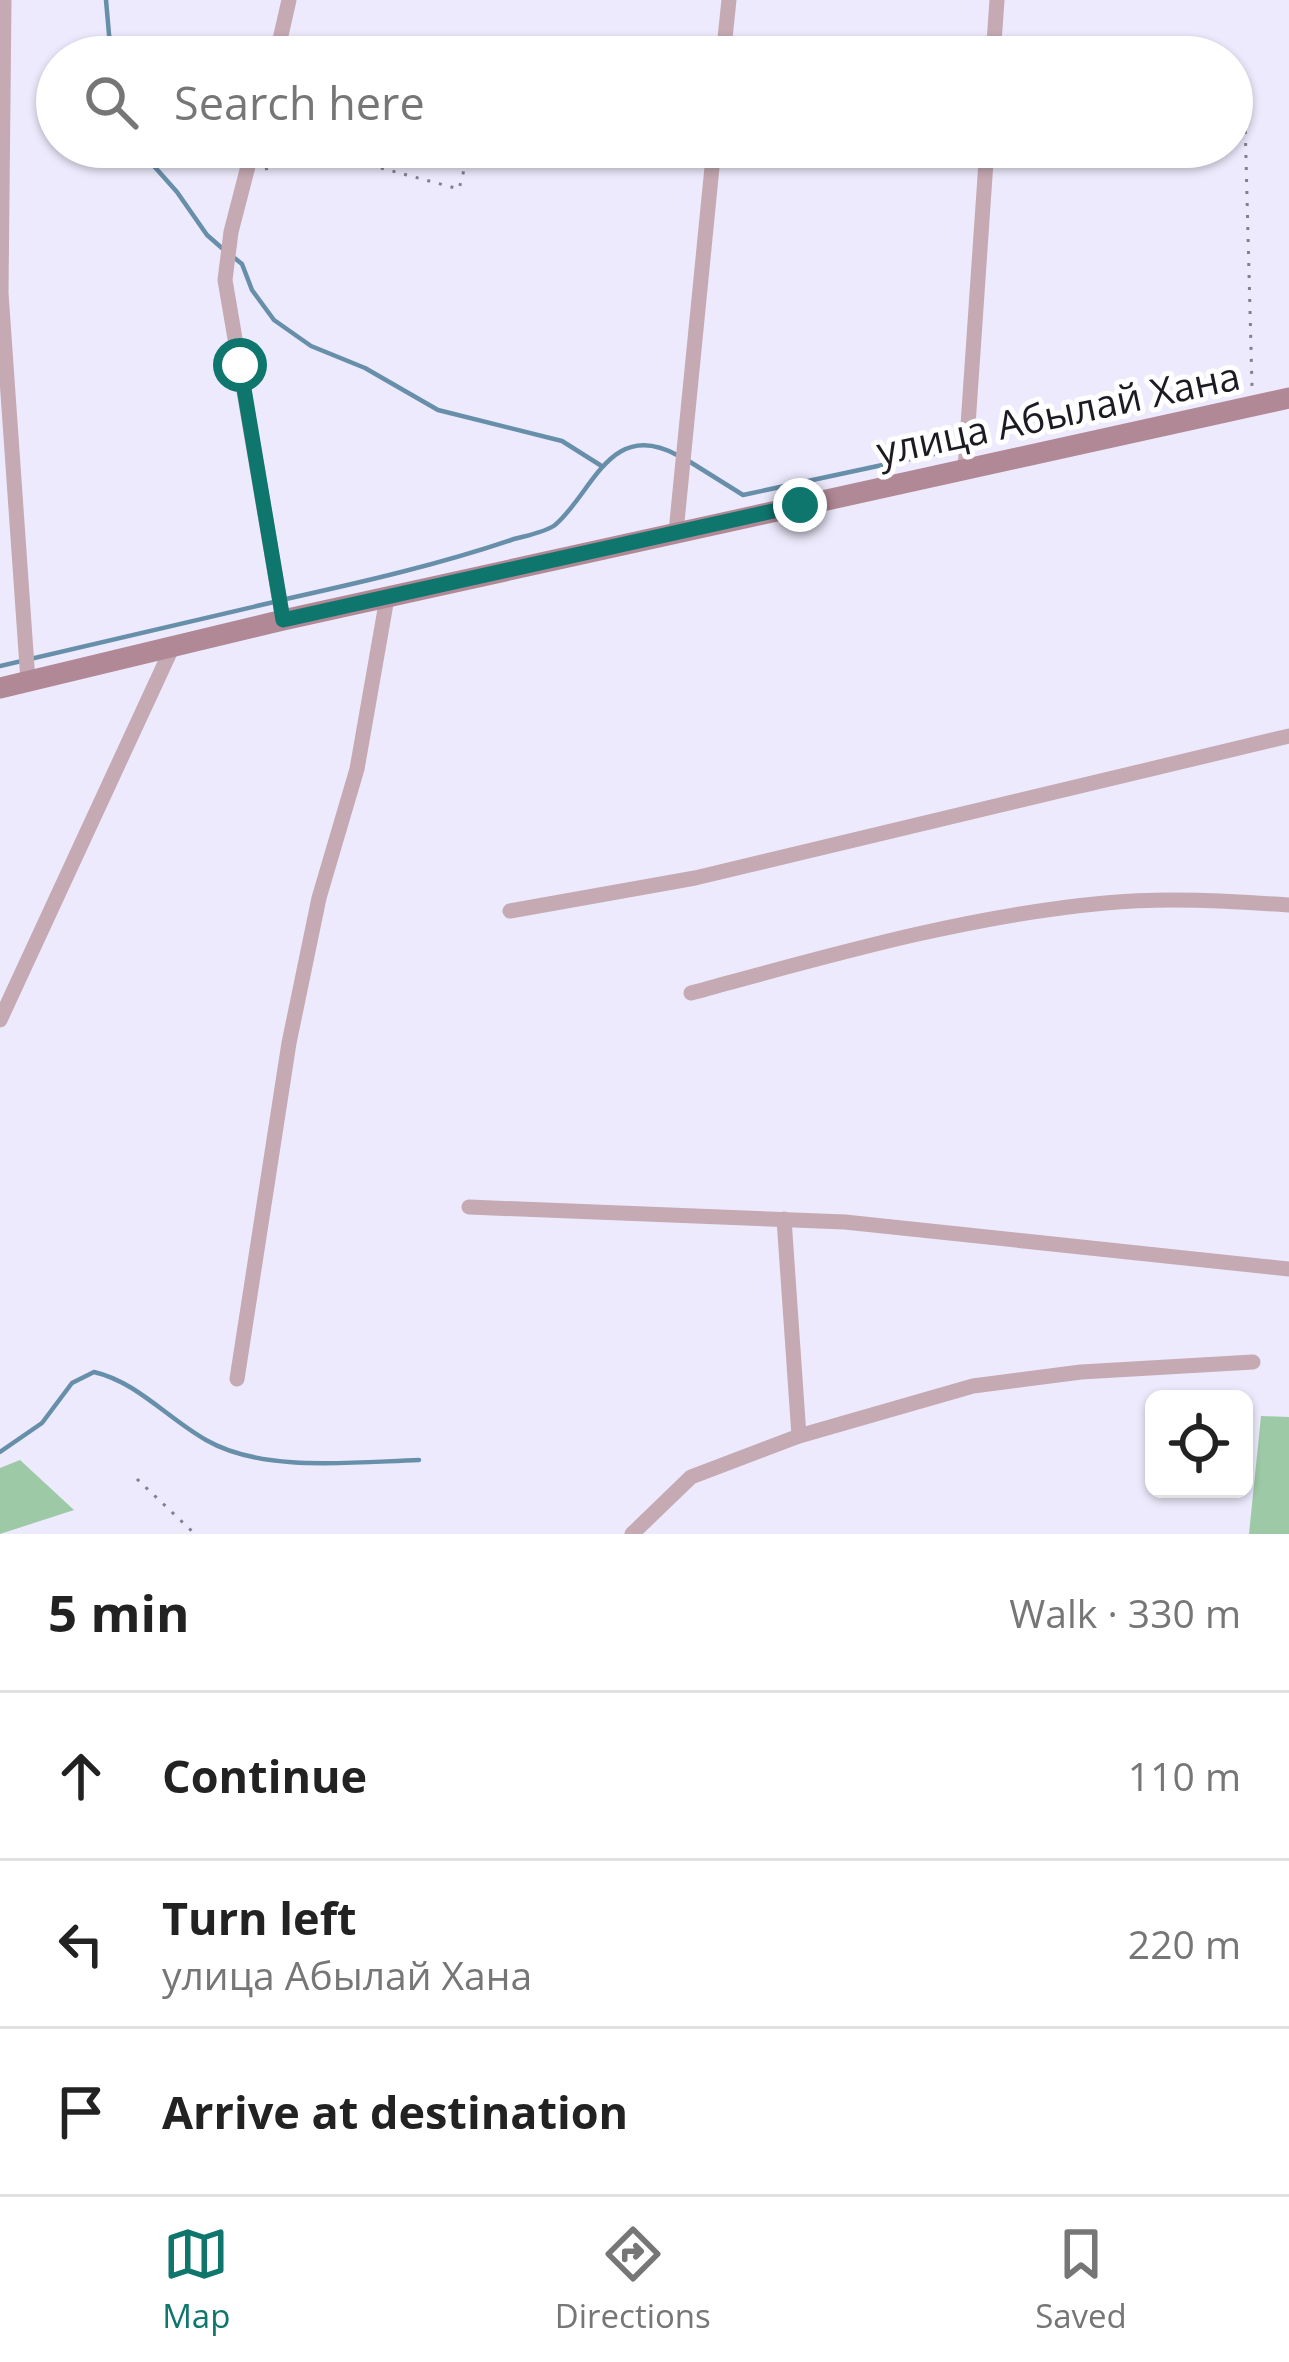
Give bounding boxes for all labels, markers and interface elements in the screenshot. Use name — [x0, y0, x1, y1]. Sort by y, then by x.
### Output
search box — [36, 36, 1253, 168]
icon: search — [78, 69, 144, 135]
text: Search here — [174, 72, 425, 133]
route start — [213, 338, 267, 392]
street label: улица Абылай Хана — [871, 348, 1245, 476]
route end — [773, 478, 827, 532]
map controls — [1145, 1390, 1253, 1498]
button: locate — [1145, 1390, 1253, 1498]
text: 5 min — [48, 1577, 190, 1647]
text: Walk · 330 m — [1009, 1586, 1241, 1639]
icon: ahead — [48, 1743, 114, 1809]
text: Continue — [162, 1745, 367, 1806]
text: 110 m — [1128, 1749, 1241, 1802]
text: Turn left — [162, 1887, 357, 1948]
icon: left — [48, 1911, 114, 1977]
text: 220 m — [1128, 1917, 1241, 1970]
text: улица Абылай Хана — [162, 1948, 532, 2001]
icon: arrive — [48, 2079, 114, 2145]
text: Arrive at destination — [162, 2081, 628, 2142]
tab: Map — [162, 2221, 230, 2338]
tab: Directions — [555, 2221, 711, 2338]
tab: Saved — [1035, 2221, 1127, 2338]

